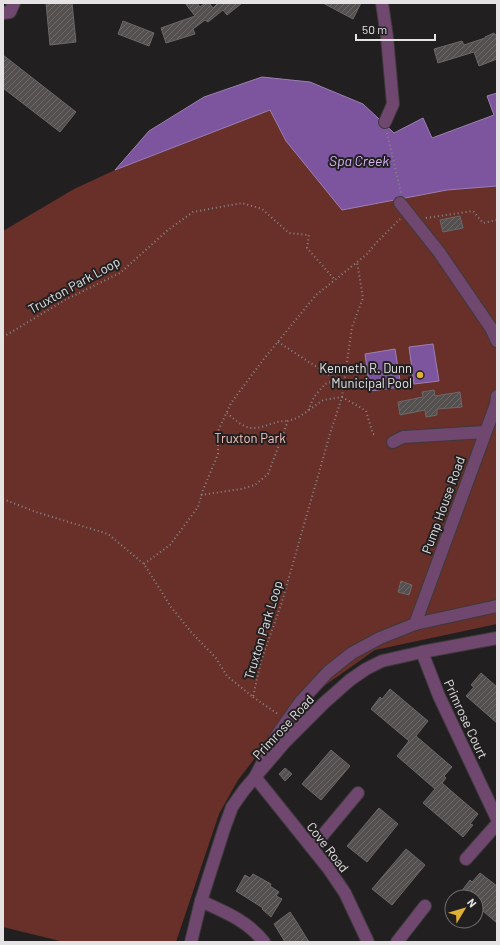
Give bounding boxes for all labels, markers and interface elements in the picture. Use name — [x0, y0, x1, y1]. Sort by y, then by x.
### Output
scale bar — [356, 16, 435, 42]
text: 50 m — [362, 22, 387, 36]
water label: Spa Creek — [329, 152, 389, 169]
street label: Truxton Park Loop — [25, 253, 123, 317]
place label: Kenneth R. Dunn Municipal Pool — [319, 360, 412, 391]
marker: Kenneth R. Dunn Municipal Pool — [415, 370, 425, 380]
park label: Truxton Park — [214, 430, 286, 446]
street label: Pump House Road — [418, 454, 468, 556]
street label: Truxton Park Loop — [240, 579, 286, 681]
street label: Primrose Court — [441, 677, 491, 761]
street label: Primrose Road — [249, 691, 317, 763]
street label: Cove Road — [304, 819, 352, 875]
north arrow — [444, 889, 484, 929]
text: N — [465, 896, 480, 909]

